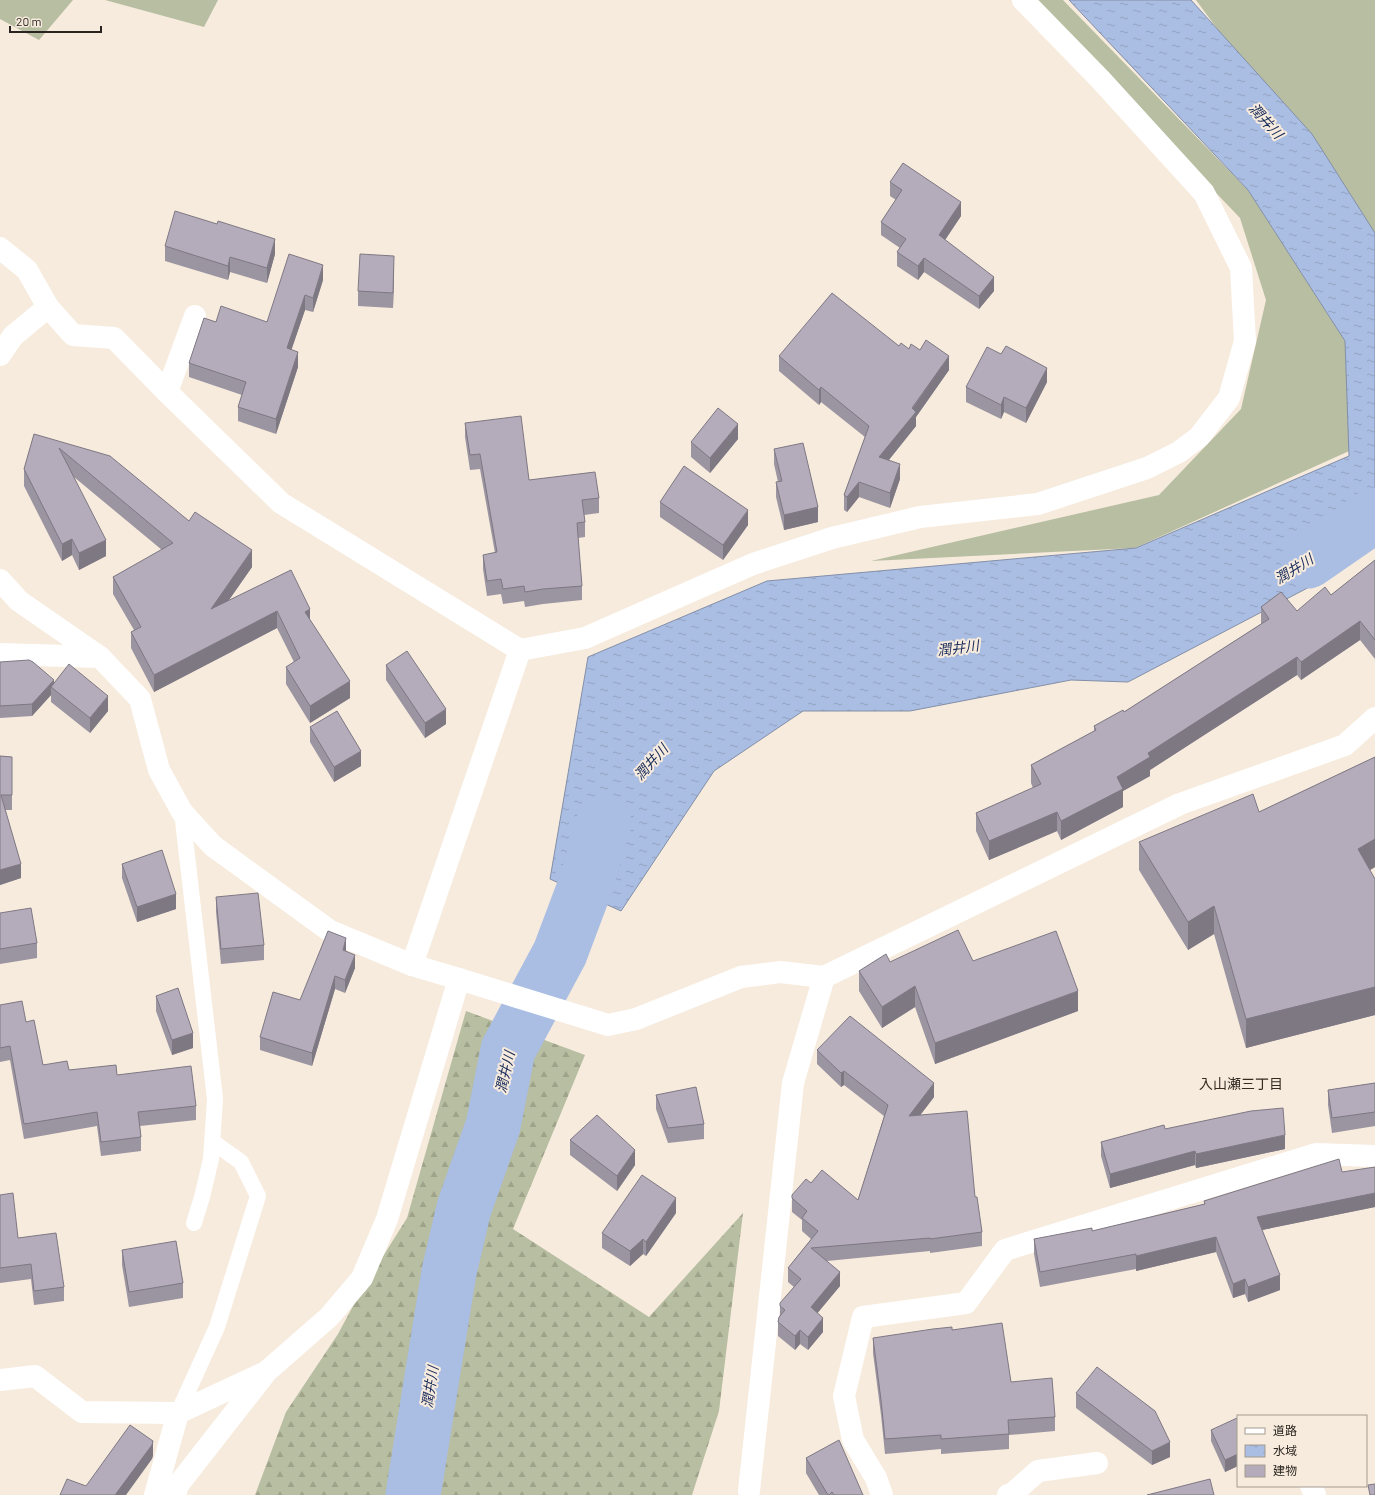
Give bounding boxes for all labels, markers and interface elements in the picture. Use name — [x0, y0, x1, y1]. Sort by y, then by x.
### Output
scale bar — [10, 8, 101, 34]
text: 20 m — [16, 14, 42, 28]
water label: 潤井川 — [1246, 99, 1288, 143]
water label: 潤井川 — [1271, 549, 1318, 587]
water label: 潤井川 — [936, 636, 982, 658]
water label: 潤井川 — [630, 739, 672, 783]
water label: 潤井川 — [492, 1048, 518, 1094]
district label: 入山瀬三丁目 — [1199, 1075, 1283, 1092]
water label: 潤井川 — [418, 1363, 441, 1409]
legend — [1237, 1415, 1367, 1487]
text: 道路 — [1273, 1423, 1297, 1437]
text: 水域 — [1273, 1443, 1297, 1457]
text: 建物 — [1273, 1463, 1297, 1477]

